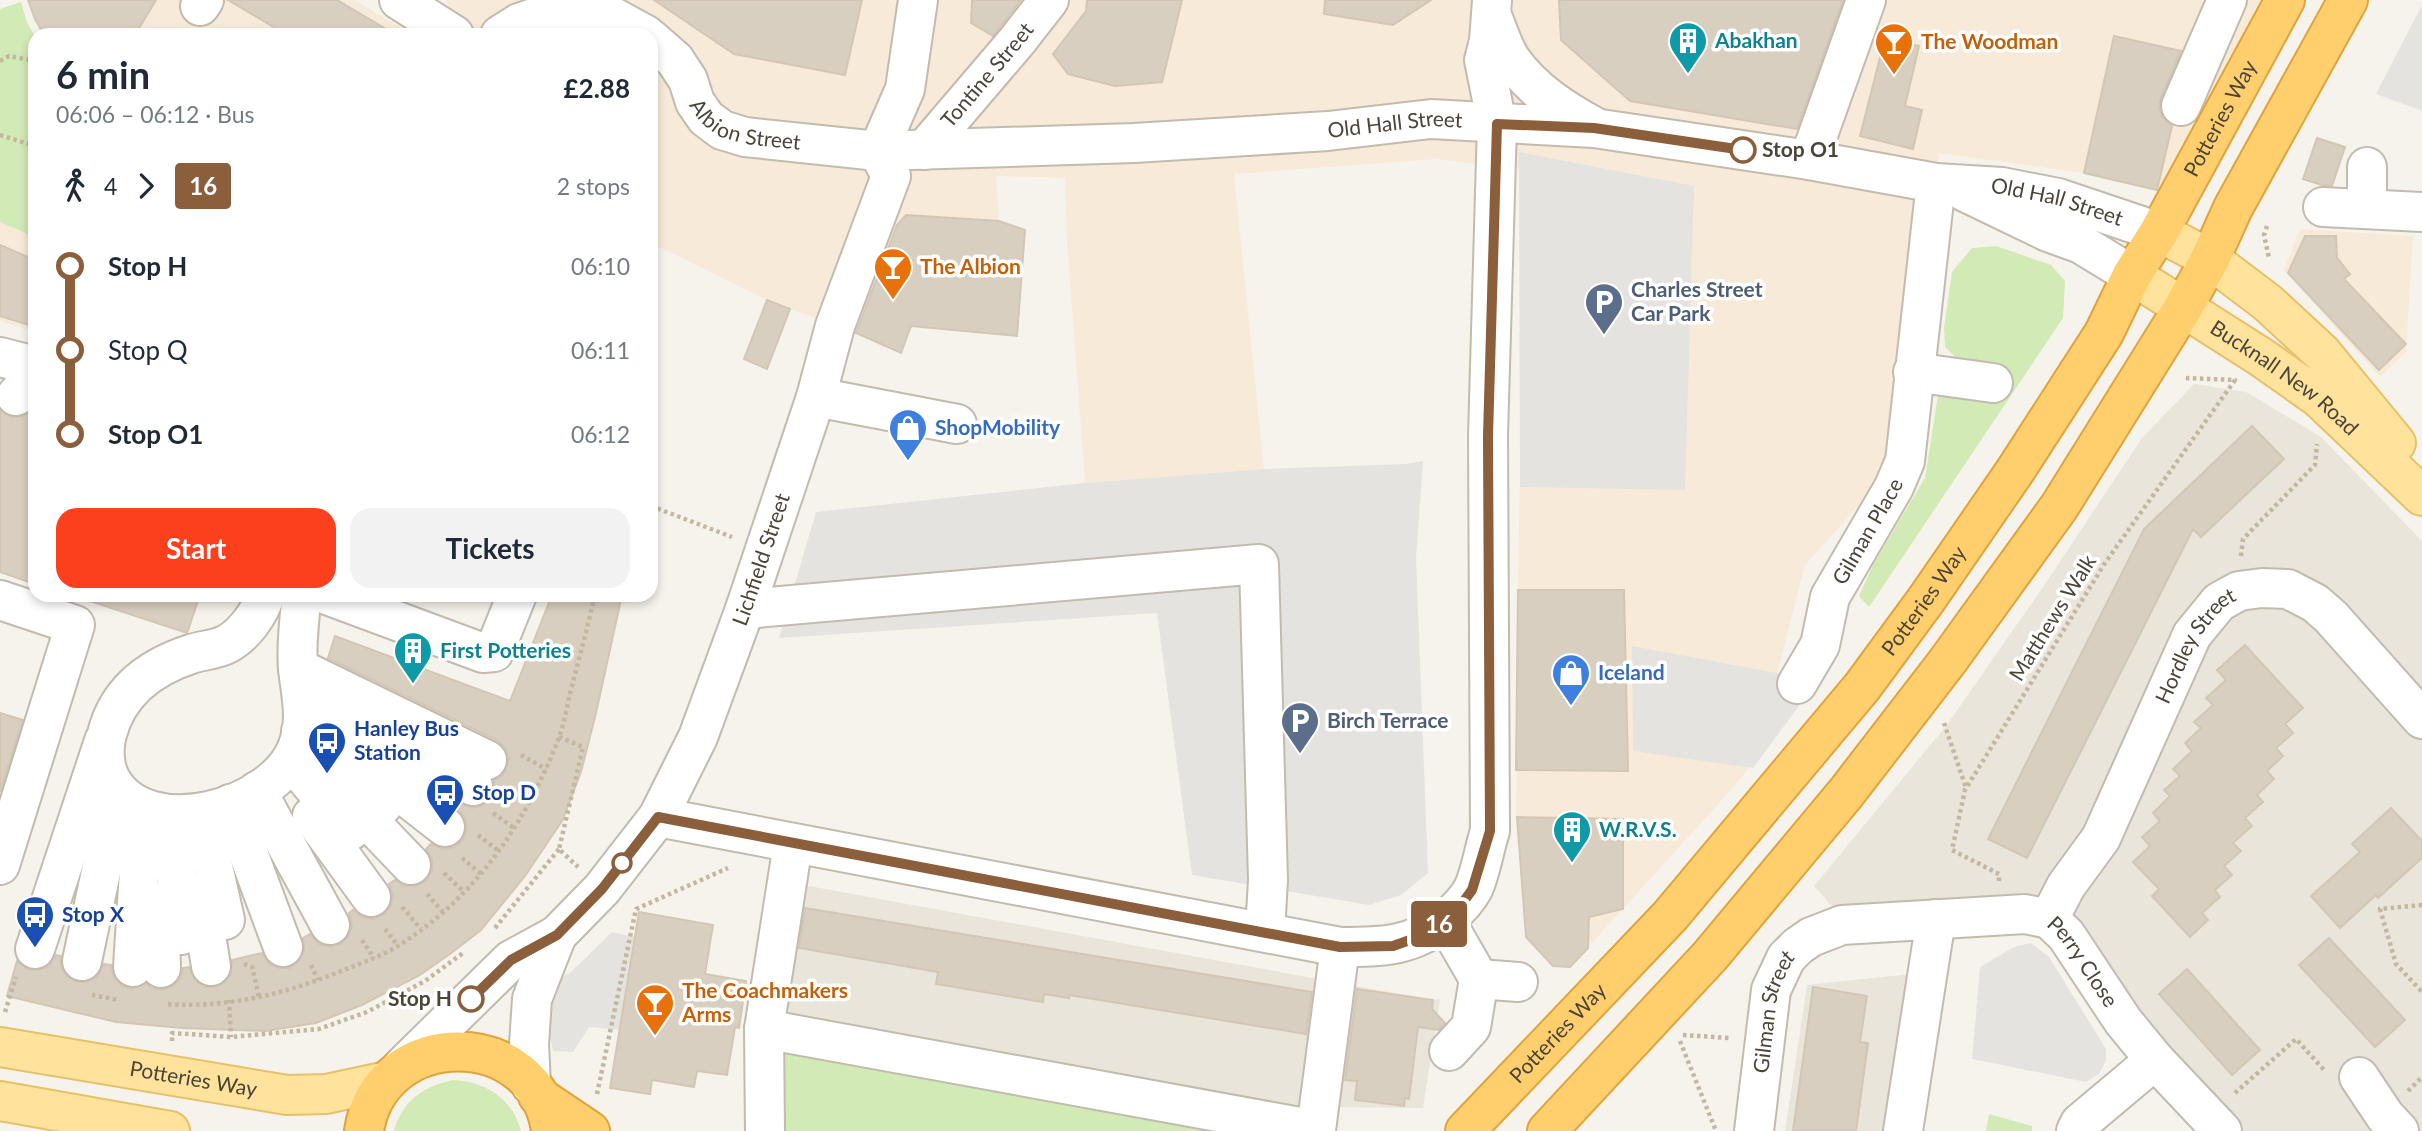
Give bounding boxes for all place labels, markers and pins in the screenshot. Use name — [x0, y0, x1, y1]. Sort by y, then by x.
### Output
building icon: Abakhan — [1667, 20, 1709, 75]
bar icon: The Woodman — [1873, 21, 1915, 76]
place label: Abakhan — [1714, 27, 1798, 52]
place label: The Woodman — [1921, 28, 2058, 53]
place label: Stop O1 — [1762, 136, 1839, 161]
marker: Stop O1 — [1730, 137, 1756, 163]
bar icon: The Albion — [872, 246, 914, 301]
place label: The Albion — [920, 253, 1021, 278]
place label: Charles Street Car Park — [1631, 276, 1763, 325]
parking icon: Charles Street Car Park — [1583, 281, 1625, 336]
shop icon: ShopMobility — [887, 407, 929, 462]
place label: ShopMobility — [935, 414, 1061, 439]
building icon: First Potteries — [392, 630, 434, 685]
place label: First Potteries — [440, 637, 571, 662]
shop icon: Iceland — [1550, 652, 1592, 707]
place label: Iceland — [1598, 659, 1665, 684]
parking icon: Birch Terrace — [1279, 700, 1321, 755]
place label: Birch Terrace — [1327, 707, 1449, 732]
place label: Hanley Bus Station — [354, 715, 459, 764]
bus stop icon: Hanley Bus Station — [306, 720, 348, 775]
bus stop icon: Stop D — [424, 772, 466, 827]
place label: Stop D — [472, 779, 536, 804]
building icon: W.R.V.S. — [1551, 809, 1593, 864]
place label: W.R.V.S. — [1599, 816, 1677, 841]
unlabelled marker — [612, 853, 632, 873]
bus stop icon: Stop X — [14, 894, 56, 949]
place label: Stop X — [62, 901, 125, 926]
place label: The Coachmakers Arms — [681, 977, 848, 1026]
bar icon: The Coachmakers Arms — [634, 982, 676, 1037]
place label: Stop H — [388, 985, 452, 1010]
marker: Stop H — [458, 986, 484, 1012]

